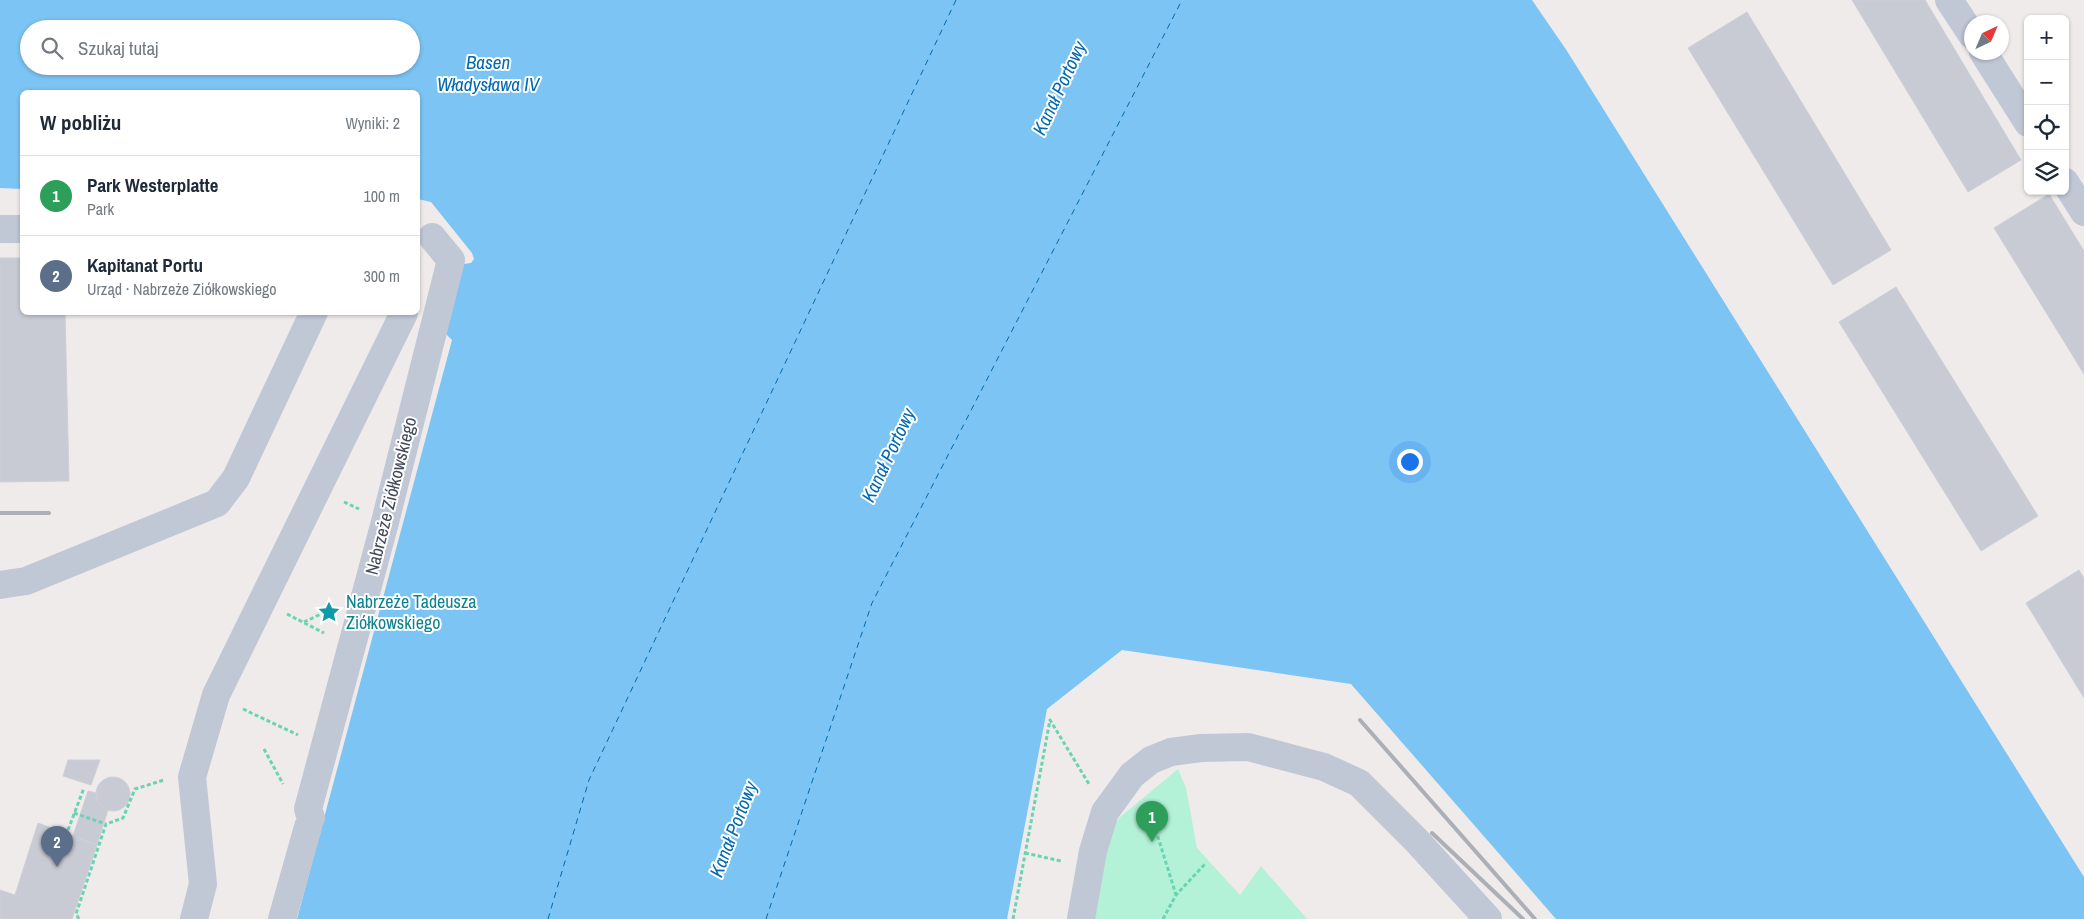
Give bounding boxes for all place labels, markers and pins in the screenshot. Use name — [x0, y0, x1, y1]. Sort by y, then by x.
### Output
place label: Nabrzeże Tadeusza Ziółkowskiego — [346, 589, 476, 635]
place icon: Nabrzeże Tadeusza Ziółkowskiego — [316, 599, 342, 625]
pin: 1 — [1136, 801, 1168, 842]
pin: 2 — [41, 826, 73, 867]

